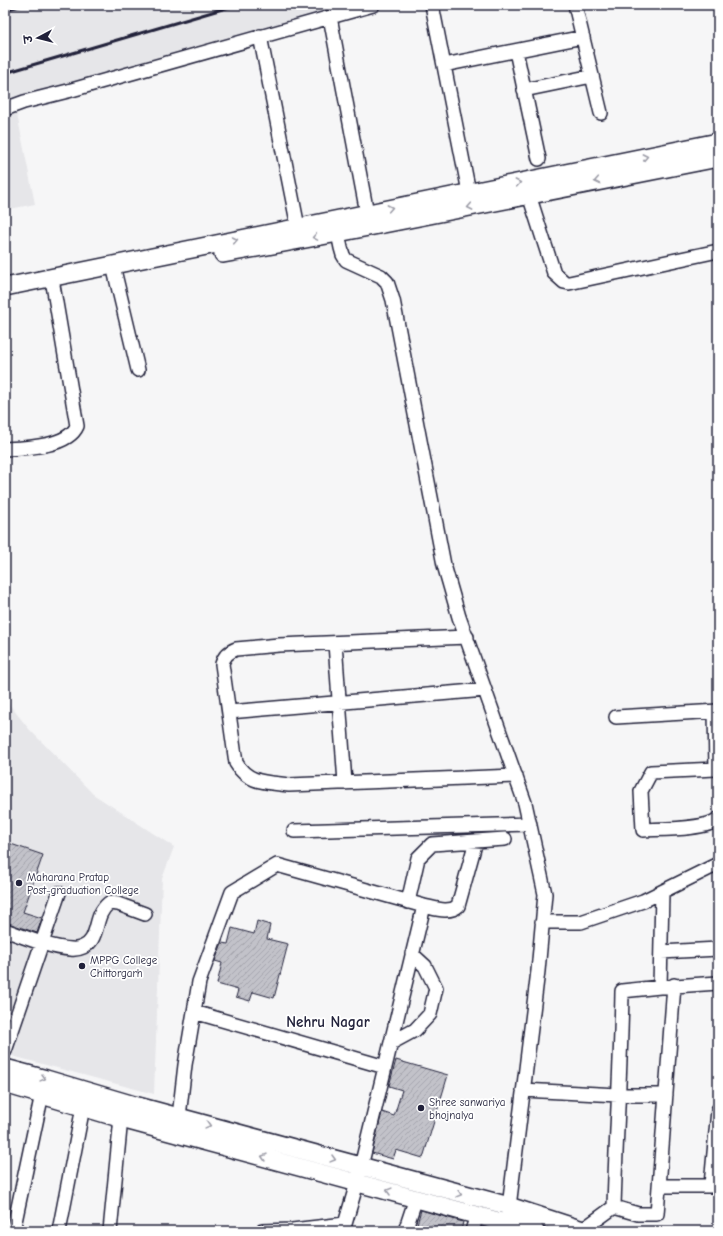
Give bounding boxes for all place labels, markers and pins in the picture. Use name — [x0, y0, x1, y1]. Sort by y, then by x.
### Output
place label: Maharana Pratap Post-graduation College — [27, 871, 139, 897]
marker: Maharana Pratap Post-graduation College — [14, 878, 24, 888]
place label: MPPG College Chittorgarh — [90, 954, 158, 980]
marker: MPPG College Chittorgarh — [77, 961, 87, 971]
place label: Shree sanwariya bhojnalya — [429, 1096, 505, 1122]
marker: Shree sanwariya bhojnalya — [416, 1103, 426, 1113]

